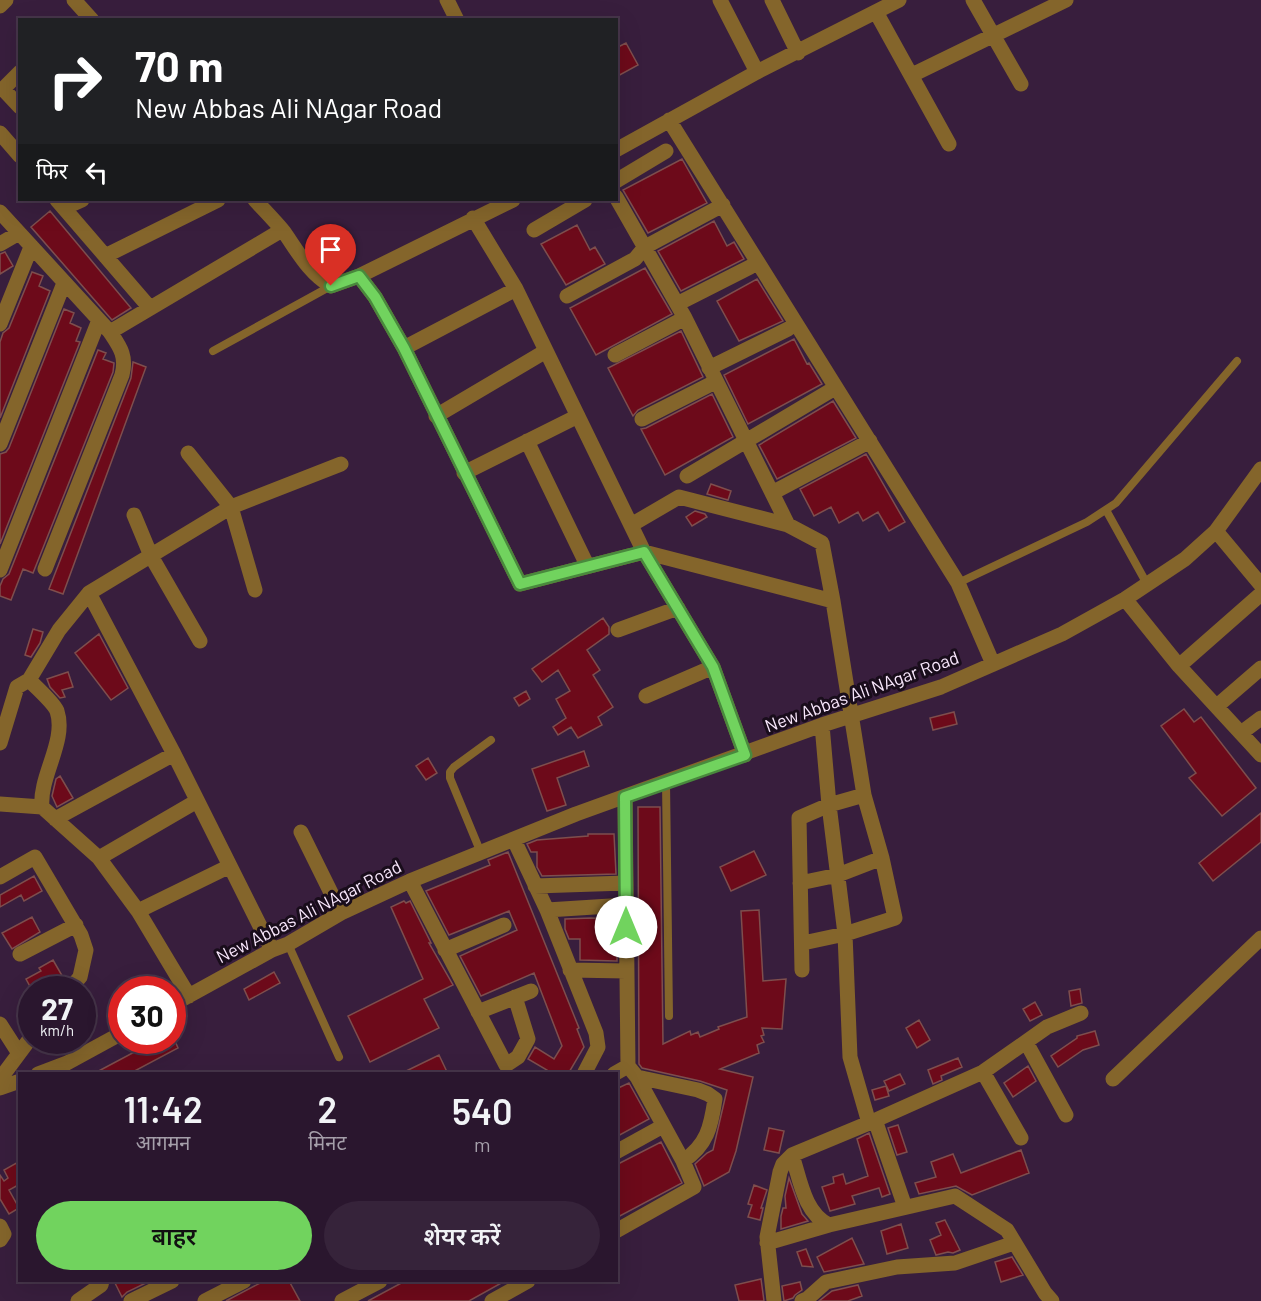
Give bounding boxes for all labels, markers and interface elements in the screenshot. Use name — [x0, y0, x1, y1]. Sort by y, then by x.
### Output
text: 70 m — [135, 40, 223, 90]
icon: right — [36, 42, 114, 120]
text: New Abbas Ali NAgar Road — [135, 91, 442, 123]
icon: left — [80, 156, 113, 189]
text: फिर — [36, 157, 68, 183]
pin — [305, 224, 356, 286]
icon: arrive — [314, 233, 347, 266]
street label: New Abbas Ali NAgar Road — [762, 646, 962, 736]
street label: New Abbas Ali NAgar Road — [212, 855, 405, 967]
position arrow — [594, 895, 658, 959]
speed limit sign: 30 — [108, 976, 186, 1054]
text: 27 — [41, 990, 73, 1026]
text: km/h — [40, 1021, 74, 1039]
text: 11:42 — [123, 1087, 203, 1130]
text: 2 — [317, 1087, 337, 1130]
text: 540 — [452, 1089, 513, 1132]
text: आगमन — [136, 1130, 190, 1154]
text: मिनट — [308, 1130, 347, 1154]
text: m — [474, 1132, 491, 1156]
button: बाहर — [36, 1201, 312, 1270]
button: शेयर करें — [324, 1201, 600, 1270]

